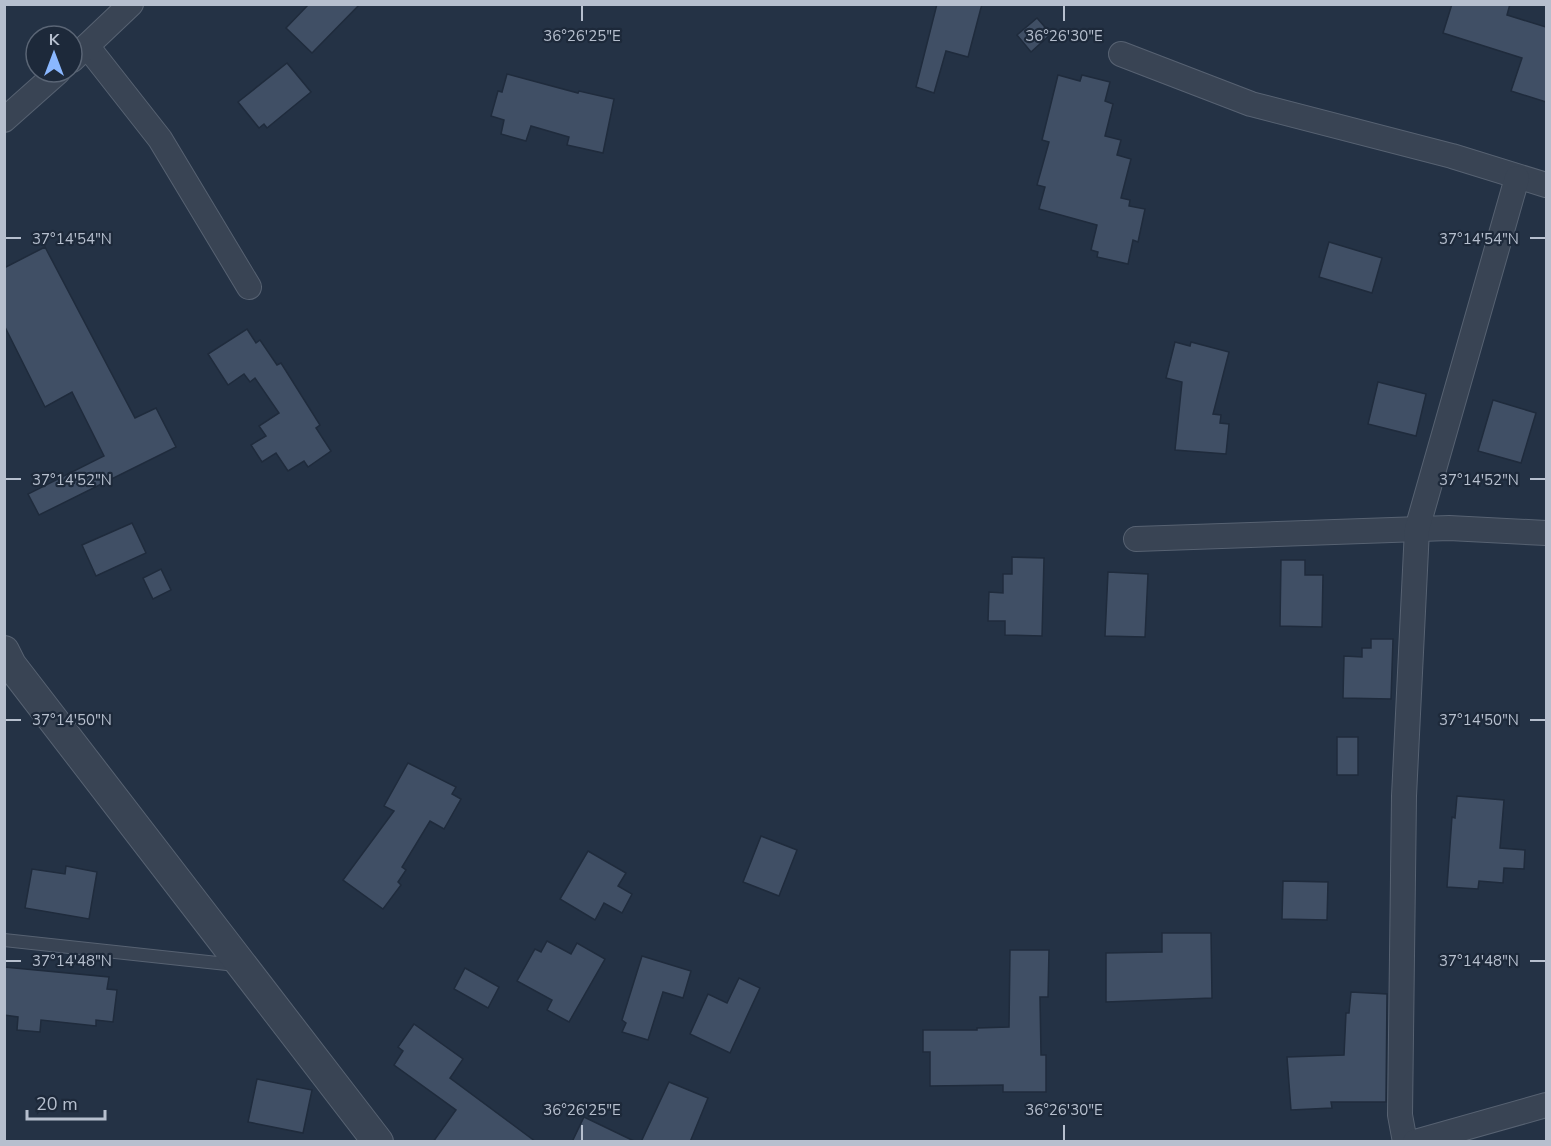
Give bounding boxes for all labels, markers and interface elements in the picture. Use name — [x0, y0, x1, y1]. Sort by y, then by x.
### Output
north arrow — [24, 24, 84, 84]
text: 36°26'25"E — [543, 26, 621, 46]
text: 36°26'30"E — [1025, 26, 1103, 46]
text: K — [49, 29, 61, 51]
text: 37°14'54"N — [32, 229, 112, 249]
text: 37°14'54"N — [1439, 229, 1519, 249]
text: 37°14'52"N — [32, 470, 112, 490]
text: 37°14'52"N — [1439, 470, 1519, 490]
text: 37°14'50"N — [32, 710, 112, 730]
text: 37°14'50"N — [1439, 710, 1519, 730]
text: 37°14'48"N — [32, 951, 112, 971]
text: 37°14'48"N — [1439, 951, 1519, 971]
scale bar — [27, 1083, 105, 1121]
text: 20 m — [36, 1092, 78, 1116]
text: 36°26'25"E — [543, 1100, 621, 1120]
text: 36°26'30"E — [1025, 1100, 1103, 1120]

